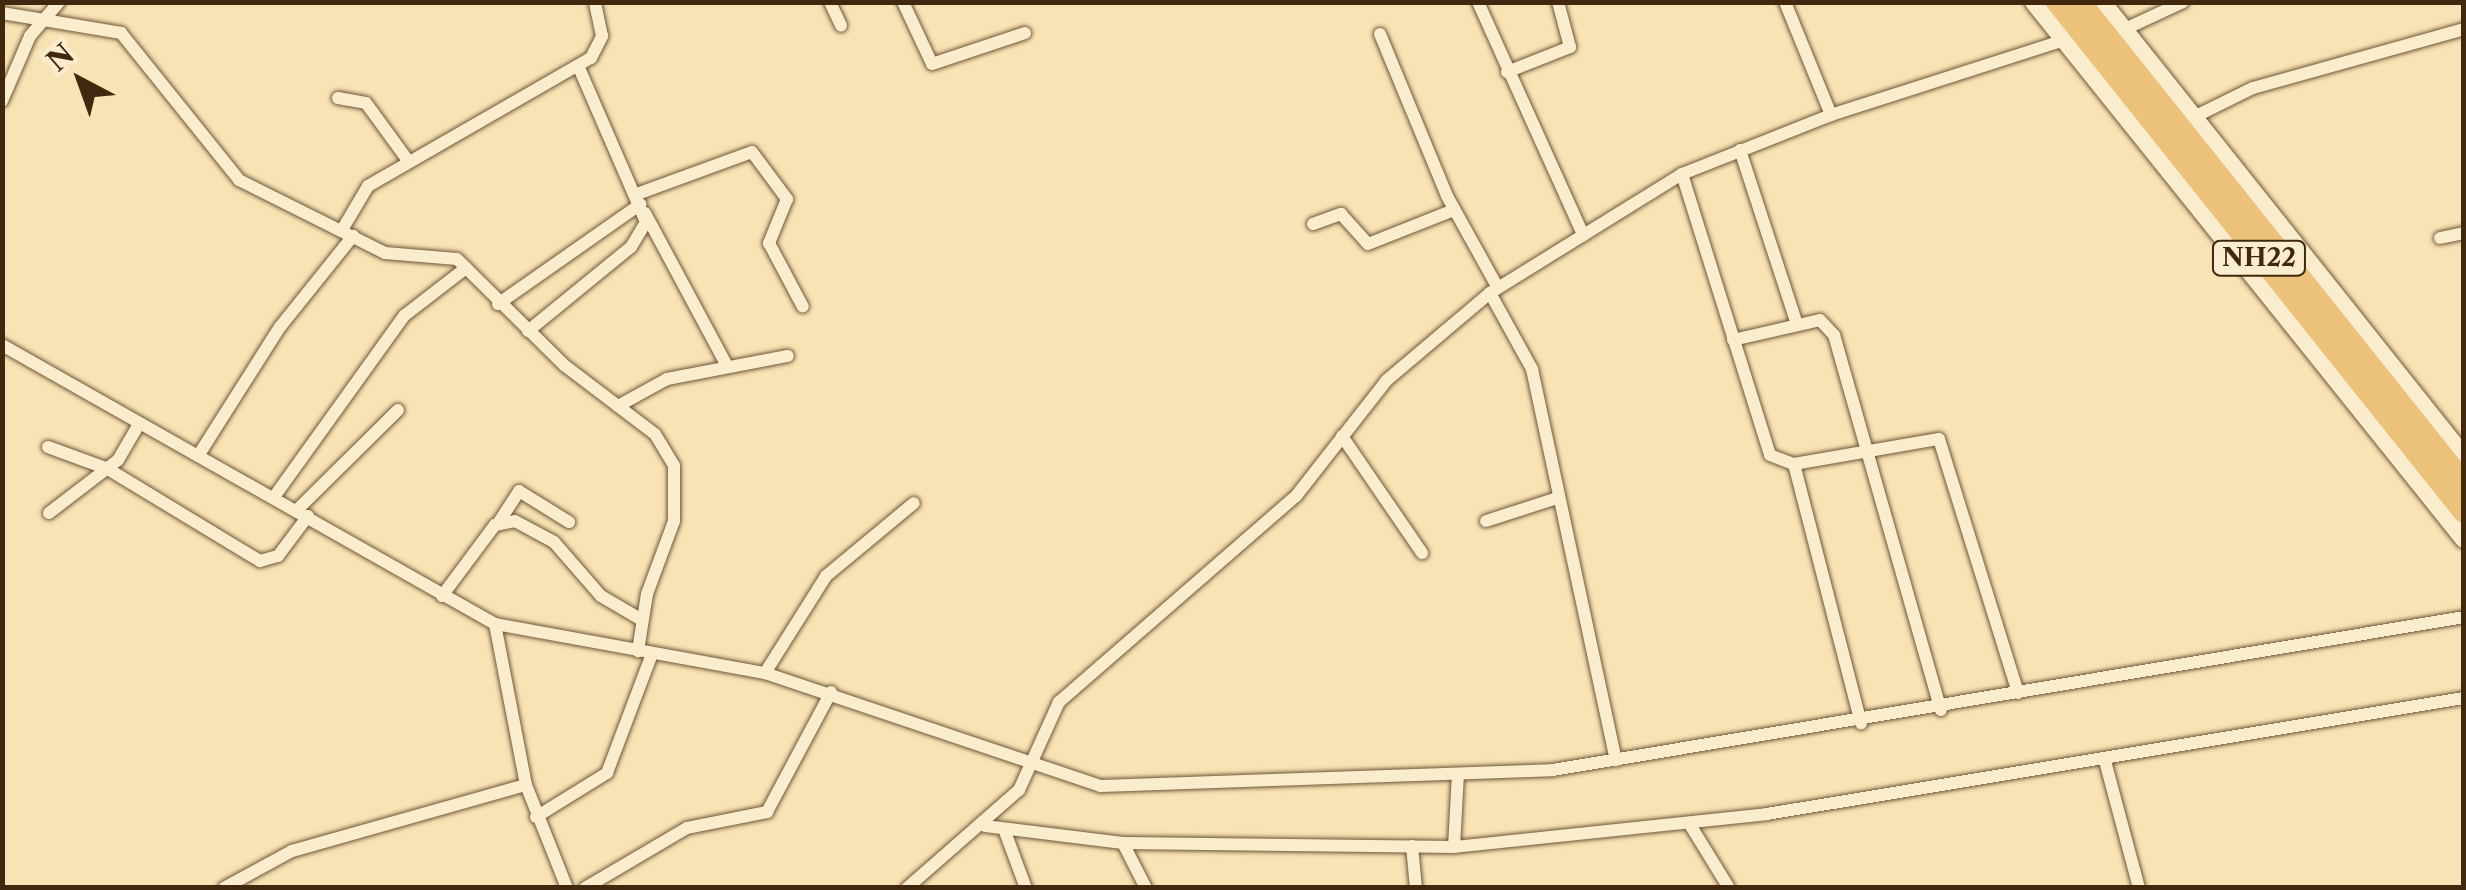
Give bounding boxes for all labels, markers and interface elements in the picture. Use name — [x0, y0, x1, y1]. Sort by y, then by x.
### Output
north arrow — [30, 30, 130, 130]
text: N — [40, 37, 81, 78]
road number: NH22 — [2212, 238, 2306, 278]

